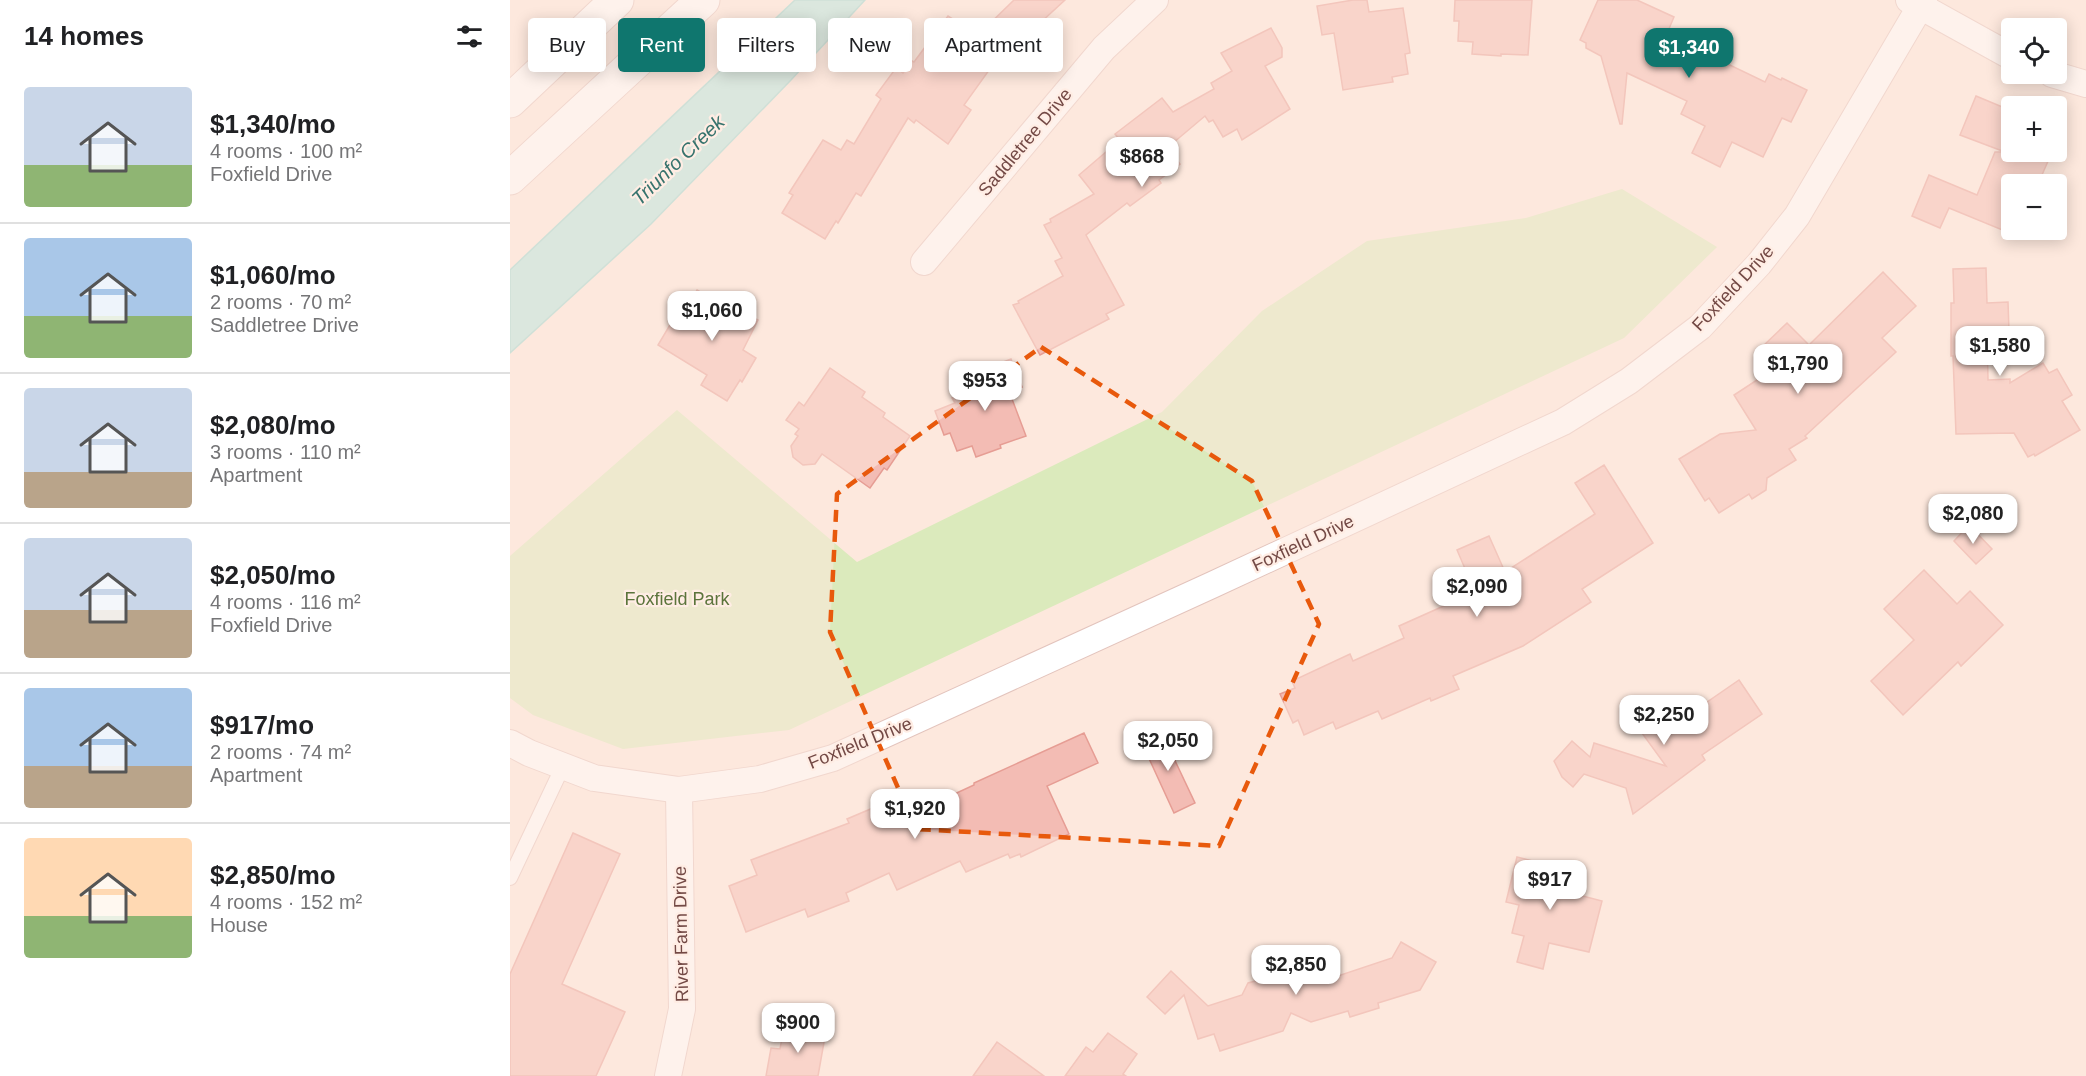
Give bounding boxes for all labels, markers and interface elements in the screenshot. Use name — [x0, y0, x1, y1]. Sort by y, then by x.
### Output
chip: Buy — [528, 18, 606, 72]
chip: Rent — [618, 18, 705, 72]
chip: Filters — [717, 18, 816, 72]
chip: New — [828, 18, 912, 72]
chip: Apartment — [924, 18, 1063, 72]
map controls — [2001, 18, 2067, 240]
button: locate — [2001, 18, 2067, 84]
icon: filters — [453, 20, 486, 53]
text: 14 homes — [24, 21, 144, 51]
pin: $1,340 — [1640, 28, 1738, 79]
text: $1,340 — [1658, 36, 1720, 58]
street label: Saddletree Drive — [974, 84, 1076, 200]
button: + — [2001, 96, 2067, 162]
text: $1,340/mo — [210, 109, 336, 139]
water label: Triunfo Creek — [627, 110, 729, 209]
icon: home — [72, 111, 144, 183]
pin: $868 — [1106, 137, 1178, 188]
text: 4 rooms · 100 m² — [210, 140, 362, 162]
text: $868 — [1120, 145, 1164, 167]
text: Foxfield Drive — [210, 163, 332, 185]
button: − — [2001, 174, 2067, 240]
street label: Foxfield Drive — [1688, 241, 1778, 335]
text: $1,060/mo — [210, 260, 336, 290]
icon: home — [72, 262, 144, 334]
text: 2 rooms · 70 m² — [210, 291, 351, 313]
pin: $1,060 — [663, 291, 761, 342]
text: $1,060 — [681, 299, 743, 321]
text: Saddletree Drive — [210, 314, 359, 336]
pin: $1,580 — [1951, 326, 2049, 377]
text: $1,580 — [1969, 334, 2031, 356]
pin: $1,790 — [1749, 344, 1847, 395]
text: $1,790 — [1767, 352, 1829, 374]
pin: $953 — [949, 361, 1021, 412]
text: $953 — [963, 369, 1007, 391]
text: $2,080/mo — [210, 410, 336, 440]
icon: home — [72, 412, 144, 484]
text: 3 rooms · 110 m² — [210, 441, 361, 463]
text: Apartment — [210, 464, 302, 486]
pin: $2,080 — [1924, 494, 2022, 545]
text: $2,080 — [1942, 502, 2004, 524]
street label: Foxfield Drive — [1249, 511, 1357, 575]
text: $2,050/mo — [210, 560, 336, 590]
icon: home — [72, 562, 144, 634]
pin: $2,090 — [1428, 567, 1526, 618]
text: $2,090 — [1446, 575, 1508, 597]
park label: Foxfield Park — [624, 589, 731, 609]
text: 4 rooms · 116 m² — [210, 591, 361, 613]
text: Foxfield Drive — [210, 614, 332, 636]
pin: $2,250 — [1615, 695, 1713, 746]
text: $2,250 — [1633, 703, 1695, 725]
text: $917/mo — [210, 710, 314, 740]
icon: home — [72, 712, 144, 784]
street label: Foxfield Drive — [805, 713, 915, 773]
pin: $2,050 — [1119, 721, 1217, 772]
text: $2,050 — [1137, 729, 1199, 751]
text: 2 rooms · 74 m² — [210, 741, 351, 763]
text: Apartment — [210, 764, 302, 786]
pin: $1,920 — [866, 789, 964, 840]
text: $1,920 — [884, 797, 946, 819]
text: $2,850/mo — [210, 860, 336, 890]
pin: $917 — [1514, 860, 1586, 911]
icon: home — [72, 862, 144, 934]
street label: River Farm Drive — [670, 866, 692, 1002]
text: $917 — [1528, 868, 1572, 890]
text: 4 rooms · 152 m² — [210, 891, 362, 913]
text: House — [210, 914, 268, 936]
pin: $2,850 — [1247, 945, 1345, 996]
text: $2,850 — [1265, 953, 1327, 975]
pin: $900 — [762, 1003, 834, 1054]
text: $900 — [776, 1011, 820, 1033]

